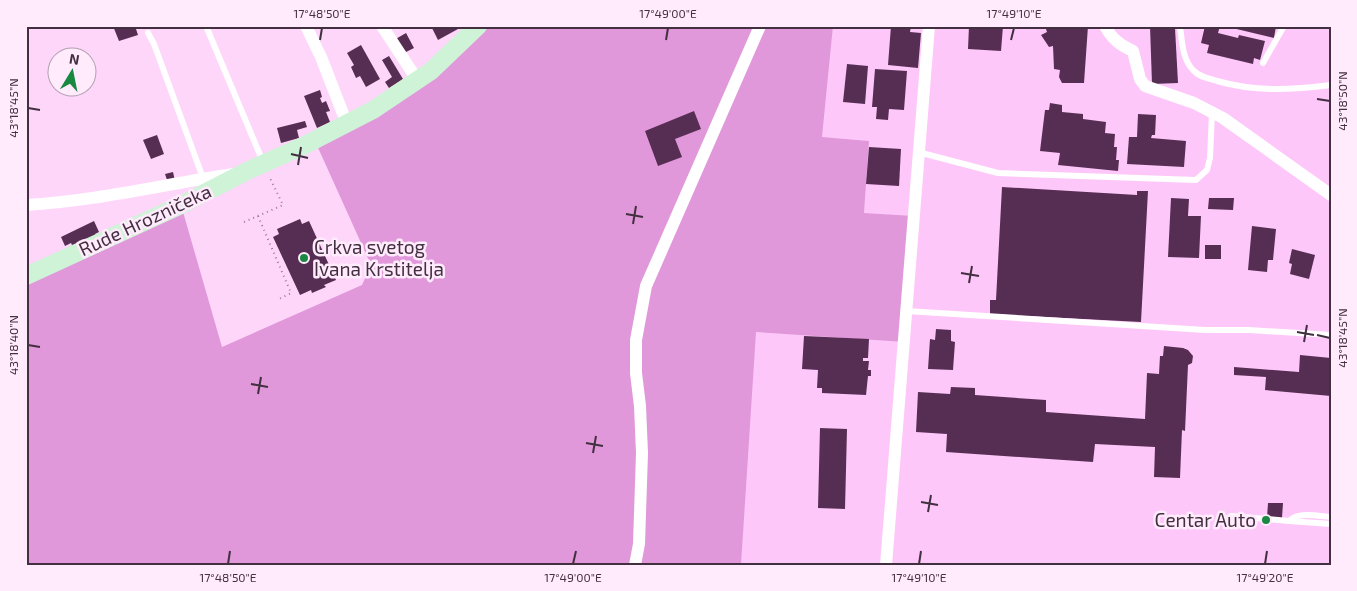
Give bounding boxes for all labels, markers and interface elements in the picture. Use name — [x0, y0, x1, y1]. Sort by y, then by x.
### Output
text: 17°48'50"E — [293, 6, 351, 20]
text: 17°49'00"E — [639, 6, 697, 20]
text: 17°49'10"E — [987, 6, 1042, 20]
north arrow — [48, 48, 98, 98]
text: N — [68, 49, 81, 68]
text: 43°18'50"N — [1335, 71, 1349, 131]
text: 43°18'45"N — [6, 78, 20, 138]
street label: Rude Hrozničeka — [75, 179, 215, 260]
place label: Crkva svetog Ivana Krstitelja — [314, 235, 444, 280]
marker: Crkva svetog Ivana Krstitelja — [298, 252, 310, 264]
text: 43°18'45"N — [1335, 308, 1349, 368]
text: 43°18'40"N — [6, 315, 20, 375]
place label: Centar Auto — [1155, 508, 1256, 531]
marker: Centar Auto — [1260, 514, 1272, 526]
text: 17°48'50"E — [199, 570, 257, 584]
text: 17°49'00"E — [544, 570, 602, 584]
text: 17°49'10"E — [892, 570, 947, 584]
text: 17°49'20"E — [1237, 570, 1294, 584]

